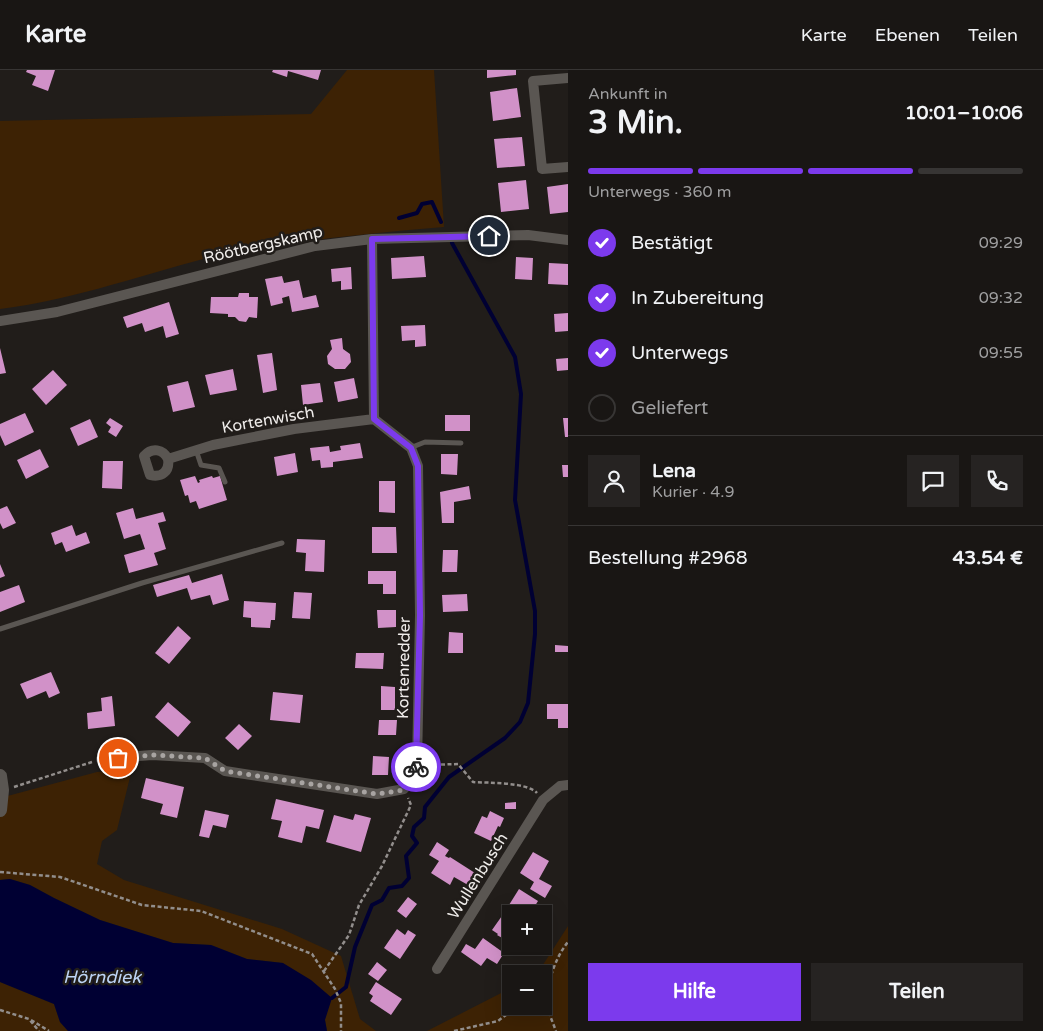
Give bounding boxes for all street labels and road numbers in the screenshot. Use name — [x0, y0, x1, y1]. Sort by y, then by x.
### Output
street label: Röötbergskamp — [201, 222, 325, 268]
street label: Kortenwisch — [220, 402, 316, 438]
street label: Kortenredder — [393, 616, 415, 719]
street label: Wullenbusch — [444, 829, 512, 923]

